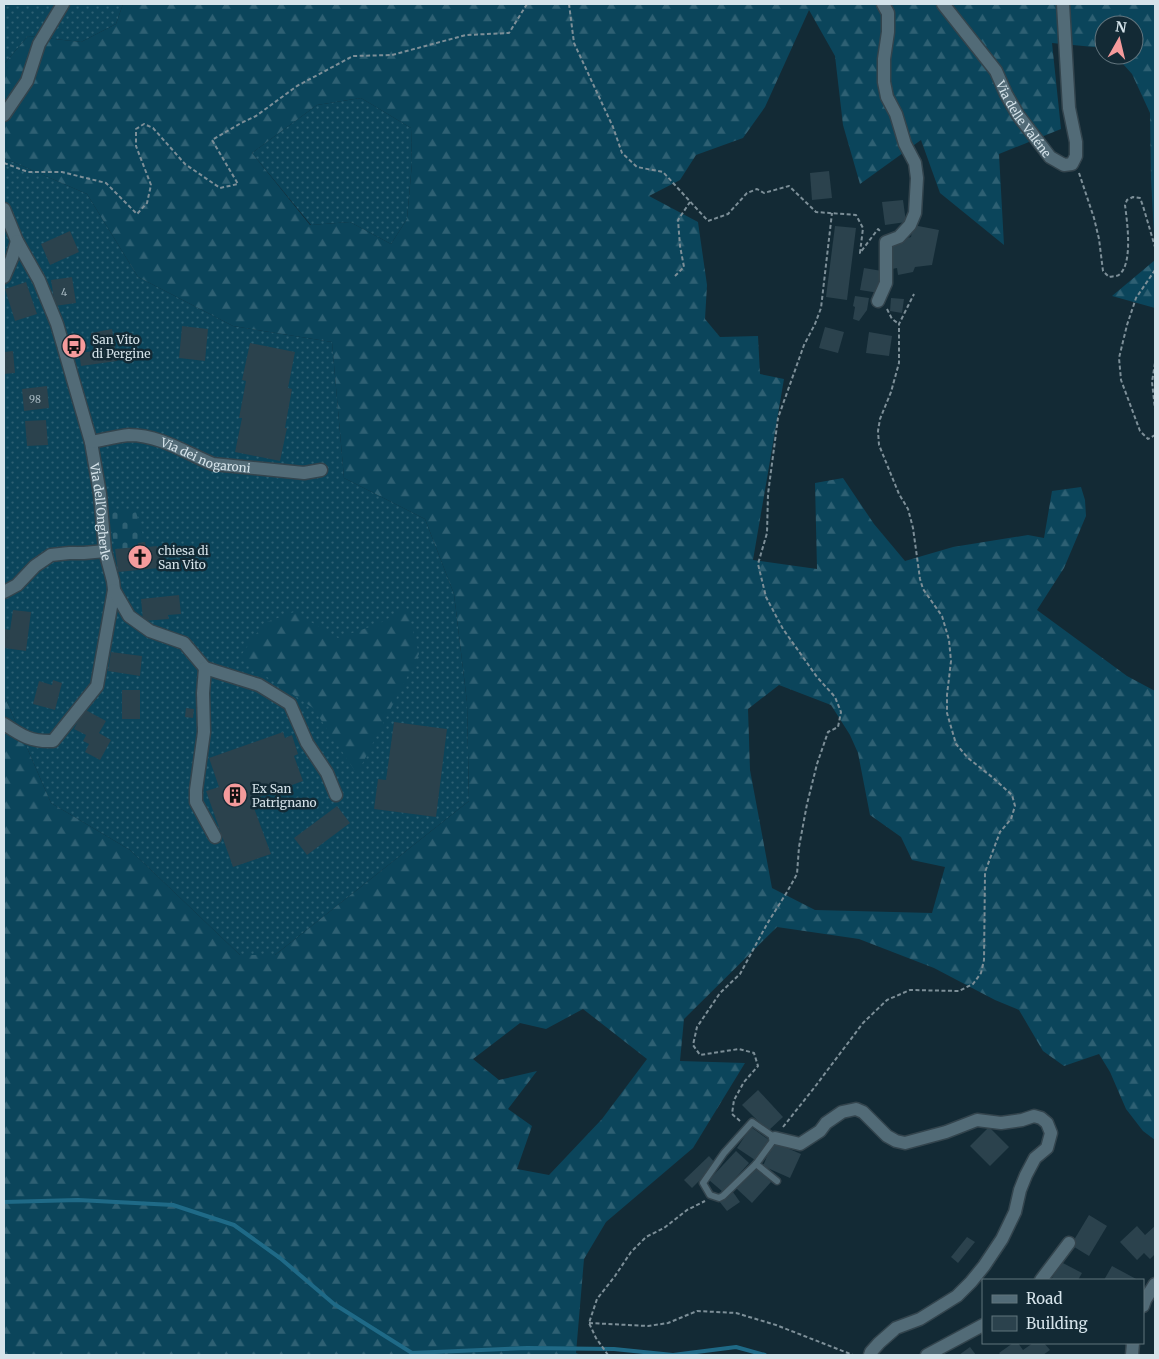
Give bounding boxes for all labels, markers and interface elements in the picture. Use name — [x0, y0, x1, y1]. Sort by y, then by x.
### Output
north arrow — [1094, 15, 1144, 65]
text: N — [1114, 17, 1128, 37]
street label: Via delle Valéne — [993, 77, 1055, 160]
house number: 4 — [61, 286, 67, 299]
place label: San Vito di Pergine — [92, 332, 150, 361]
bus stop icon: San Vito di Pergine — [61, 333, 87, 359]
house number: 98 — [29, 393, 41, 406]
street label: Via dei nogaroni — [158, 434, 251, 475]
street label: Via dell'Ongherle — [87, 461, 115, 562]
place label: chiesa di San Vito — [158, 543, 209, 572]
church icon: chiesa di San Vito — [127, 544, 153, 570]
place label: Ex San Patrignano — [252, 781, 317, 810]
building icon: Ex San Patrignano — [222, 782, 248, 808]
legend — [982, 1279, 1144, 1344]
text: Road — [1026, 1289, 1062, 1308]
text: Building — [1026, 1314, 1088, 1333]

